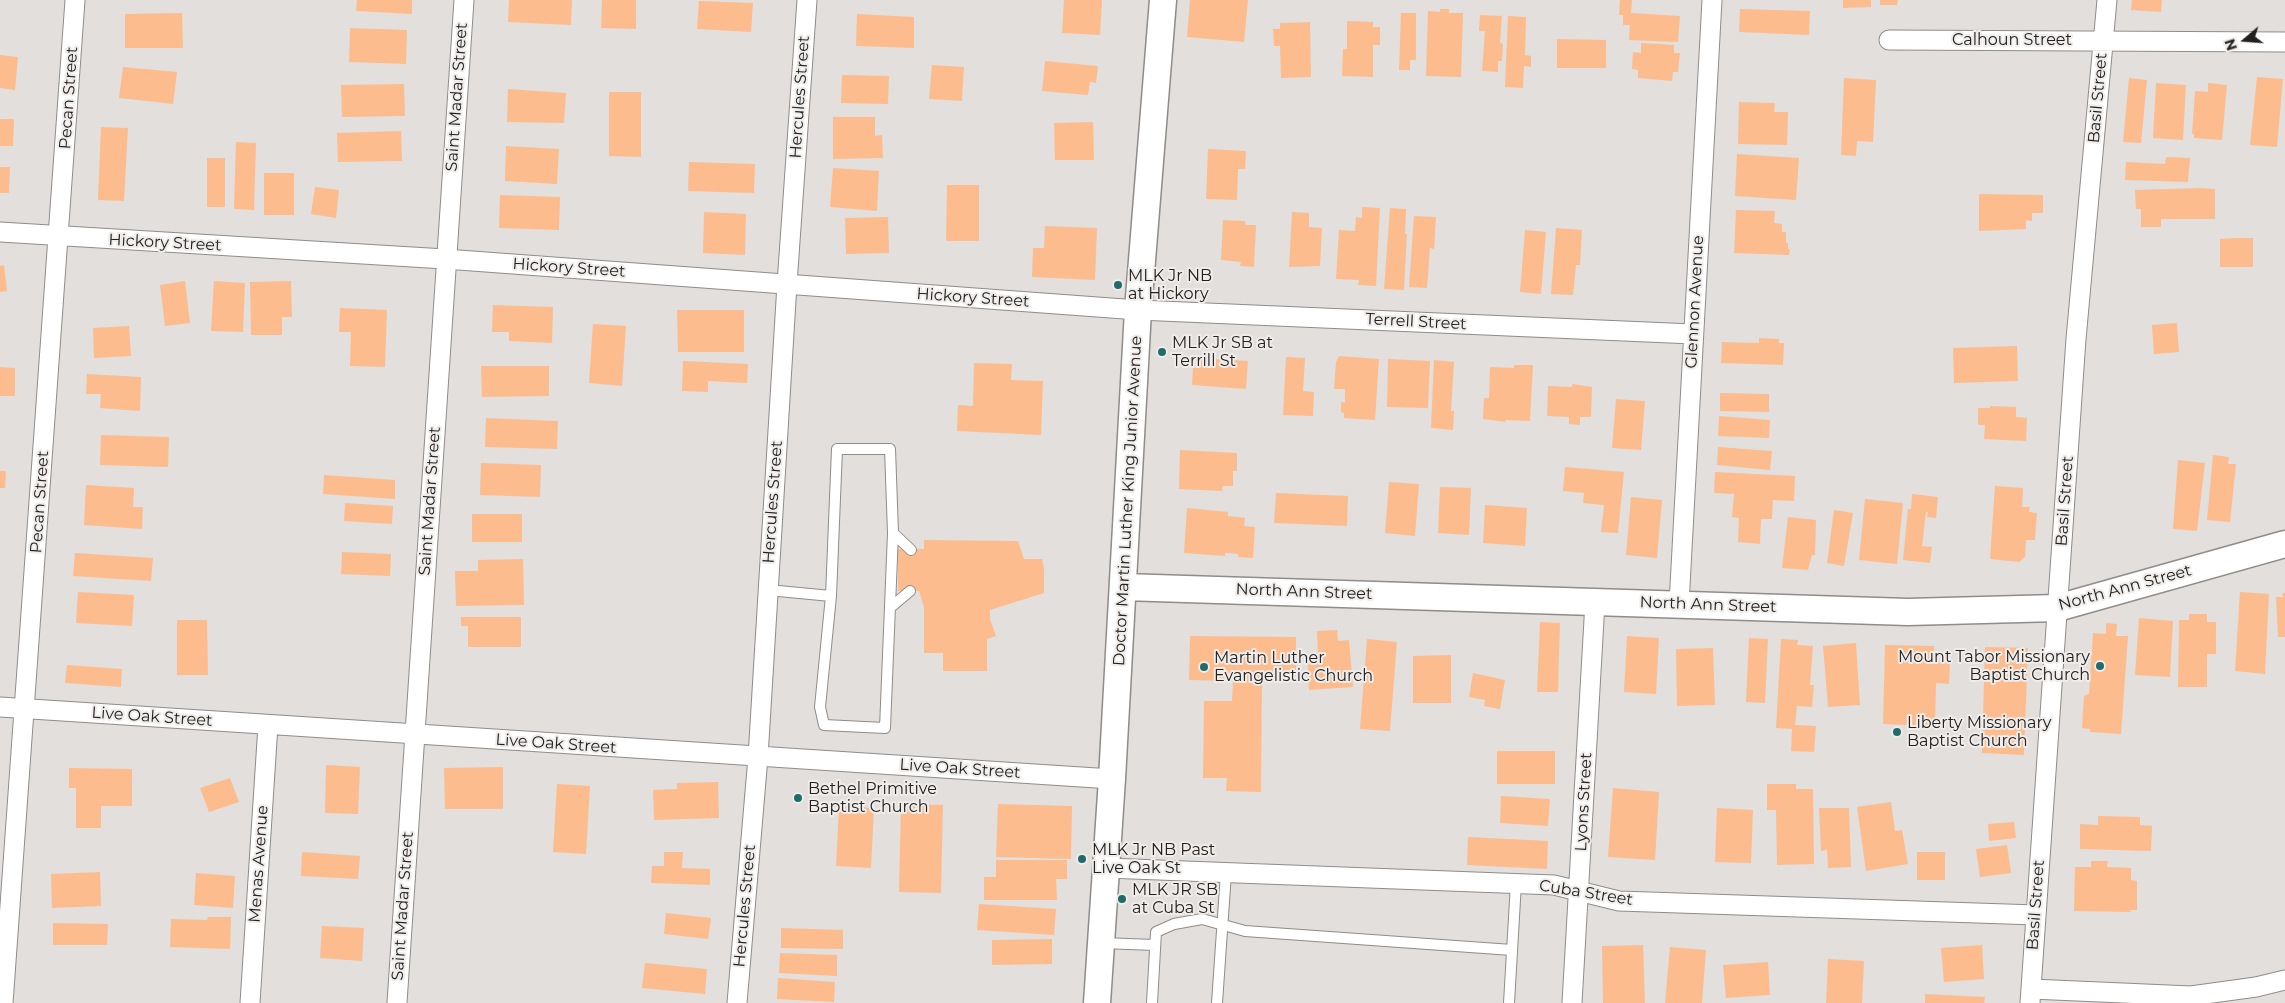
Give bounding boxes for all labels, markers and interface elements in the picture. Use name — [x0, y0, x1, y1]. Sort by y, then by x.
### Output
north arrow — [2220, 15, 2270, 65]
street label: Saint Madar Street — [442, 22, 472, 172]
street label: Calhoun Street — [1952, 30, 2072, 50]
street label: Hercules Street — [786, 35, 814, 159]
text: N — [2220, 36, 2241, 53]
street label: Pecan Street — [56, 46, 82, 150]
street label: Basil Street — [2084, 52, 2112, 144]
street label: Hickory Street — [108, 230, 222, 256]
street label: Glennon Avenue — [1682, 235, 1708, 369]
street label: Hickory Street — [512, 254, 626, 282]
place label: MLK Jr NB at Hickory — [1128, 266, 1212, 304]
marker: MLK Jr NB at Hickory — [1112, 279, 1124, 291]
street label: Hickory Street — [916, 284, 1030, 312]
street label: Terrell Street — [1365, 310, 1467, 334]
place label: MLK Jr SB at Terrill St — [1172, 333, 1273, 371]
street label: Doctor Martin Luther King Junior Avenue — [1110, 335, 1146, 667]
marker: MLK Jr SB at Terrill St — [1156, 346, 1168, 358]
street label: Saint Madar Street — [415, 426, 445, 576]
street label: Hercules Street — [759, 440, 787, 564]
street label: Pecan Street — [27, 450, 53, 554]
street label: Basil Street — [2052, 455, 2078, 547]
street label: North Ann Street — [2056, 561, 2194, 615]
street label: North Ann Street — [1235, 580, 1373, 604]
street label: North Ann Street — [1639, 593, 1777, 617]
place label: Mount Tabor Missionary Baptist Church — [1898, 647, 2090, 685]
place label: Martin Luther Evangelistic Church — [1214, 648, 1373, 686]
marker: Mount Tabor Missionary Baptist Church — [2094, 660, 2106, 672]
marker: Martin Luther Evangelistic Church — [1198, 661, 1210, 673]
street label: Live Oak Street — [91, 703, 213, 731]
place label: Liberty Missionary Baptist Church — [1907, 713, 2051, 751]
marker: Liberty Missionary Baptist Church — [1891, 726, 1903, 738]
street label: Live Oak Street — [495, 730, 617, 758]
street label: Lyons Street — [1572, 752, 1596, 852]
street label: Live Oak Street — [899, 755, 1021, 783]
place label: Bethel Primitive Baptist Church — [808, 779, 937, 817]
marker: Bethel Primitive Baptist Church — [792, 792, 804, 804]
street label: Menas Avenue — [245, 805, 273, 923]
street label: Saint Madar Street — [388, 831, 418, 981]
place label: MLK Jr NB Past Live Oak St — [1092, 840, 1215, 878]
street label: Hercules Street — [730, 844, 760, 968]
marker: MLK Jr NB Past Live Oak St — [1076, 853, 1088, 865]
street label: Basil Street — [2023, 859, 2049, 951]
street label: Cuba Street — [1538, 876, 1634, 910]
place label: MLK JR SB at Cuba St — [1132, 880, 1218, 918]
marker: MLK JR SB at Cuba St — [1116, 893, 1128, 905]

